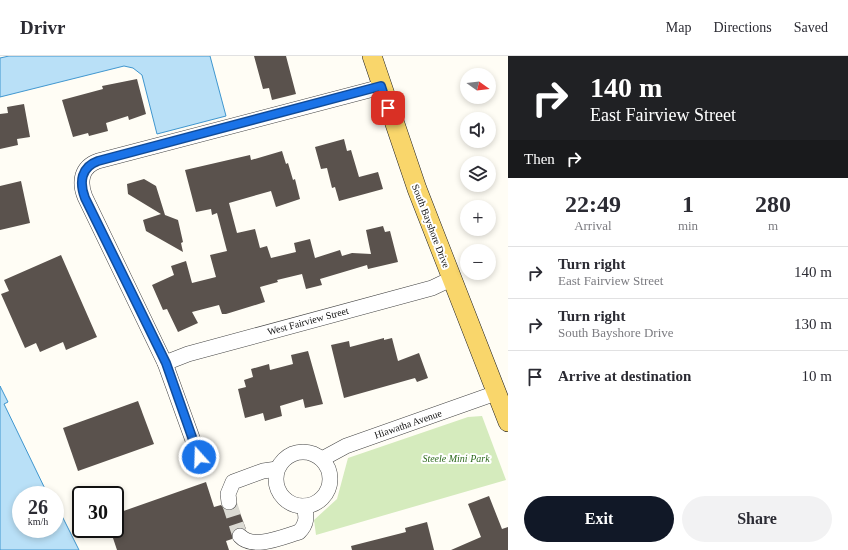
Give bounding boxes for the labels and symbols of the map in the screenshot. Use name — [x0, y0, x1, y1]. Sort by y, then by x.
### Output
north arrow — [460, 68, 496, 104]
pin — [371, 91, 405, 125]
street label: South Bayshore Drive — [410, 183, 452, 270]
street label: West Fairview Street — [266, 305, 350, 337]
street label: Hiawatha Avenue — [373, 407, 444, 441]
position arrow — [178, 436, 220, 478]
park label: Steele Mini Park — [422, 453, 490, 464]
speed limit sign: 30 — [72, 486, 124, 538]

